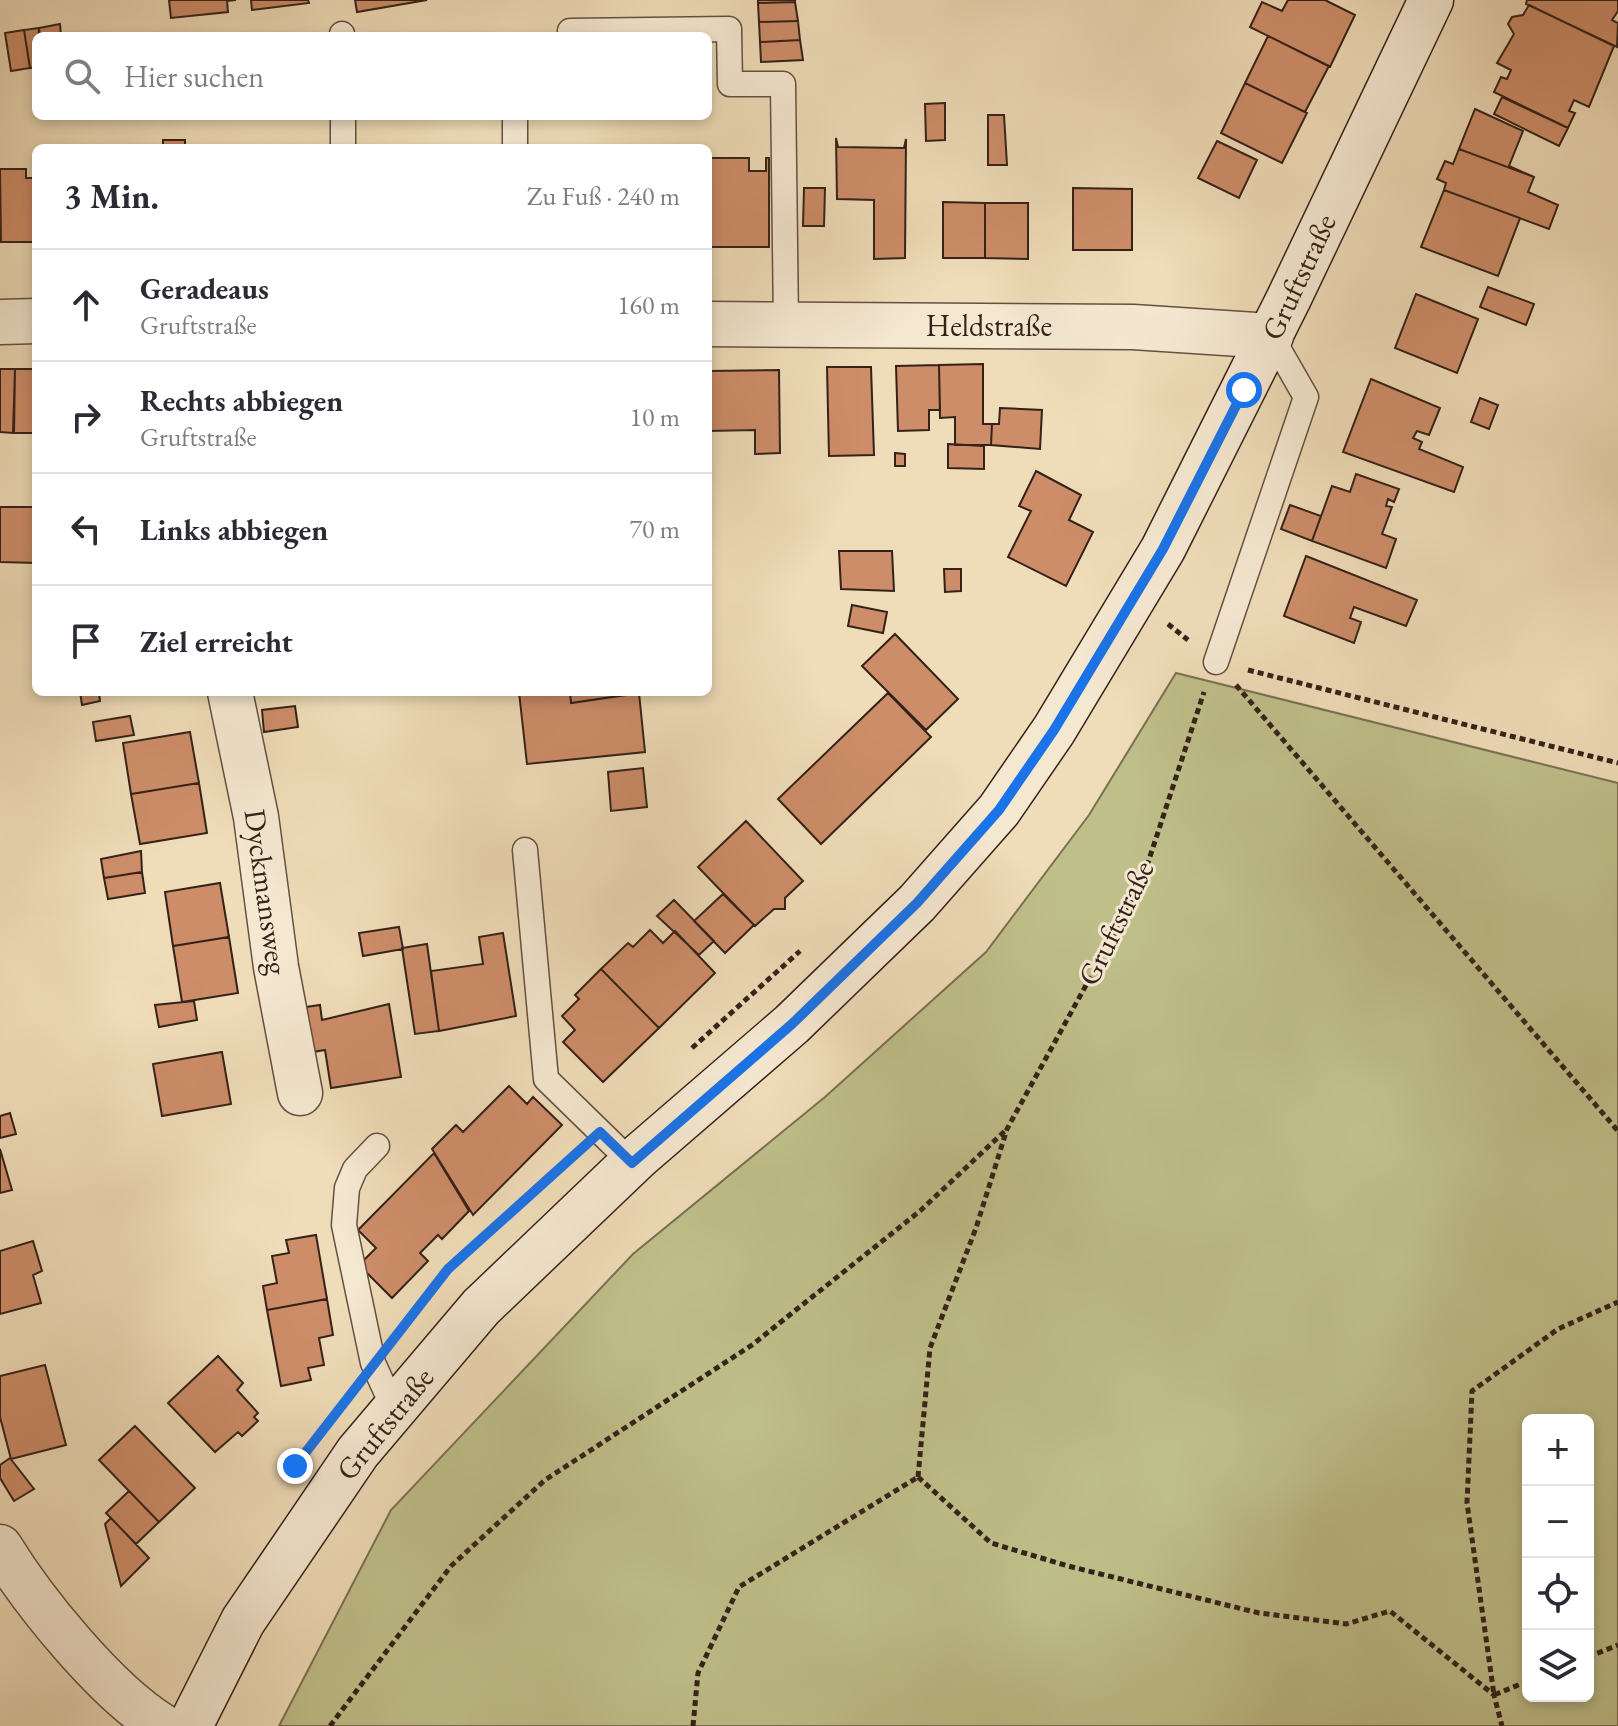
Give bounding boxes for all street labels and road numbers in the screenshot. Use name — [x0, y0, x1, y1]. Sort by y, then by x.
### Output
street label: Gruftstraße — [1252, 208, 1345, 346]
street label: Heldstraße — [926, 306, 1052, 345]
street label: Dyckmansweg — [236, 807, 298, 978]
street label: Gruftstraße — [1069, 854, 1163, 992]
street label: Gruftstraße — [327, 1359, 442, 1488]

